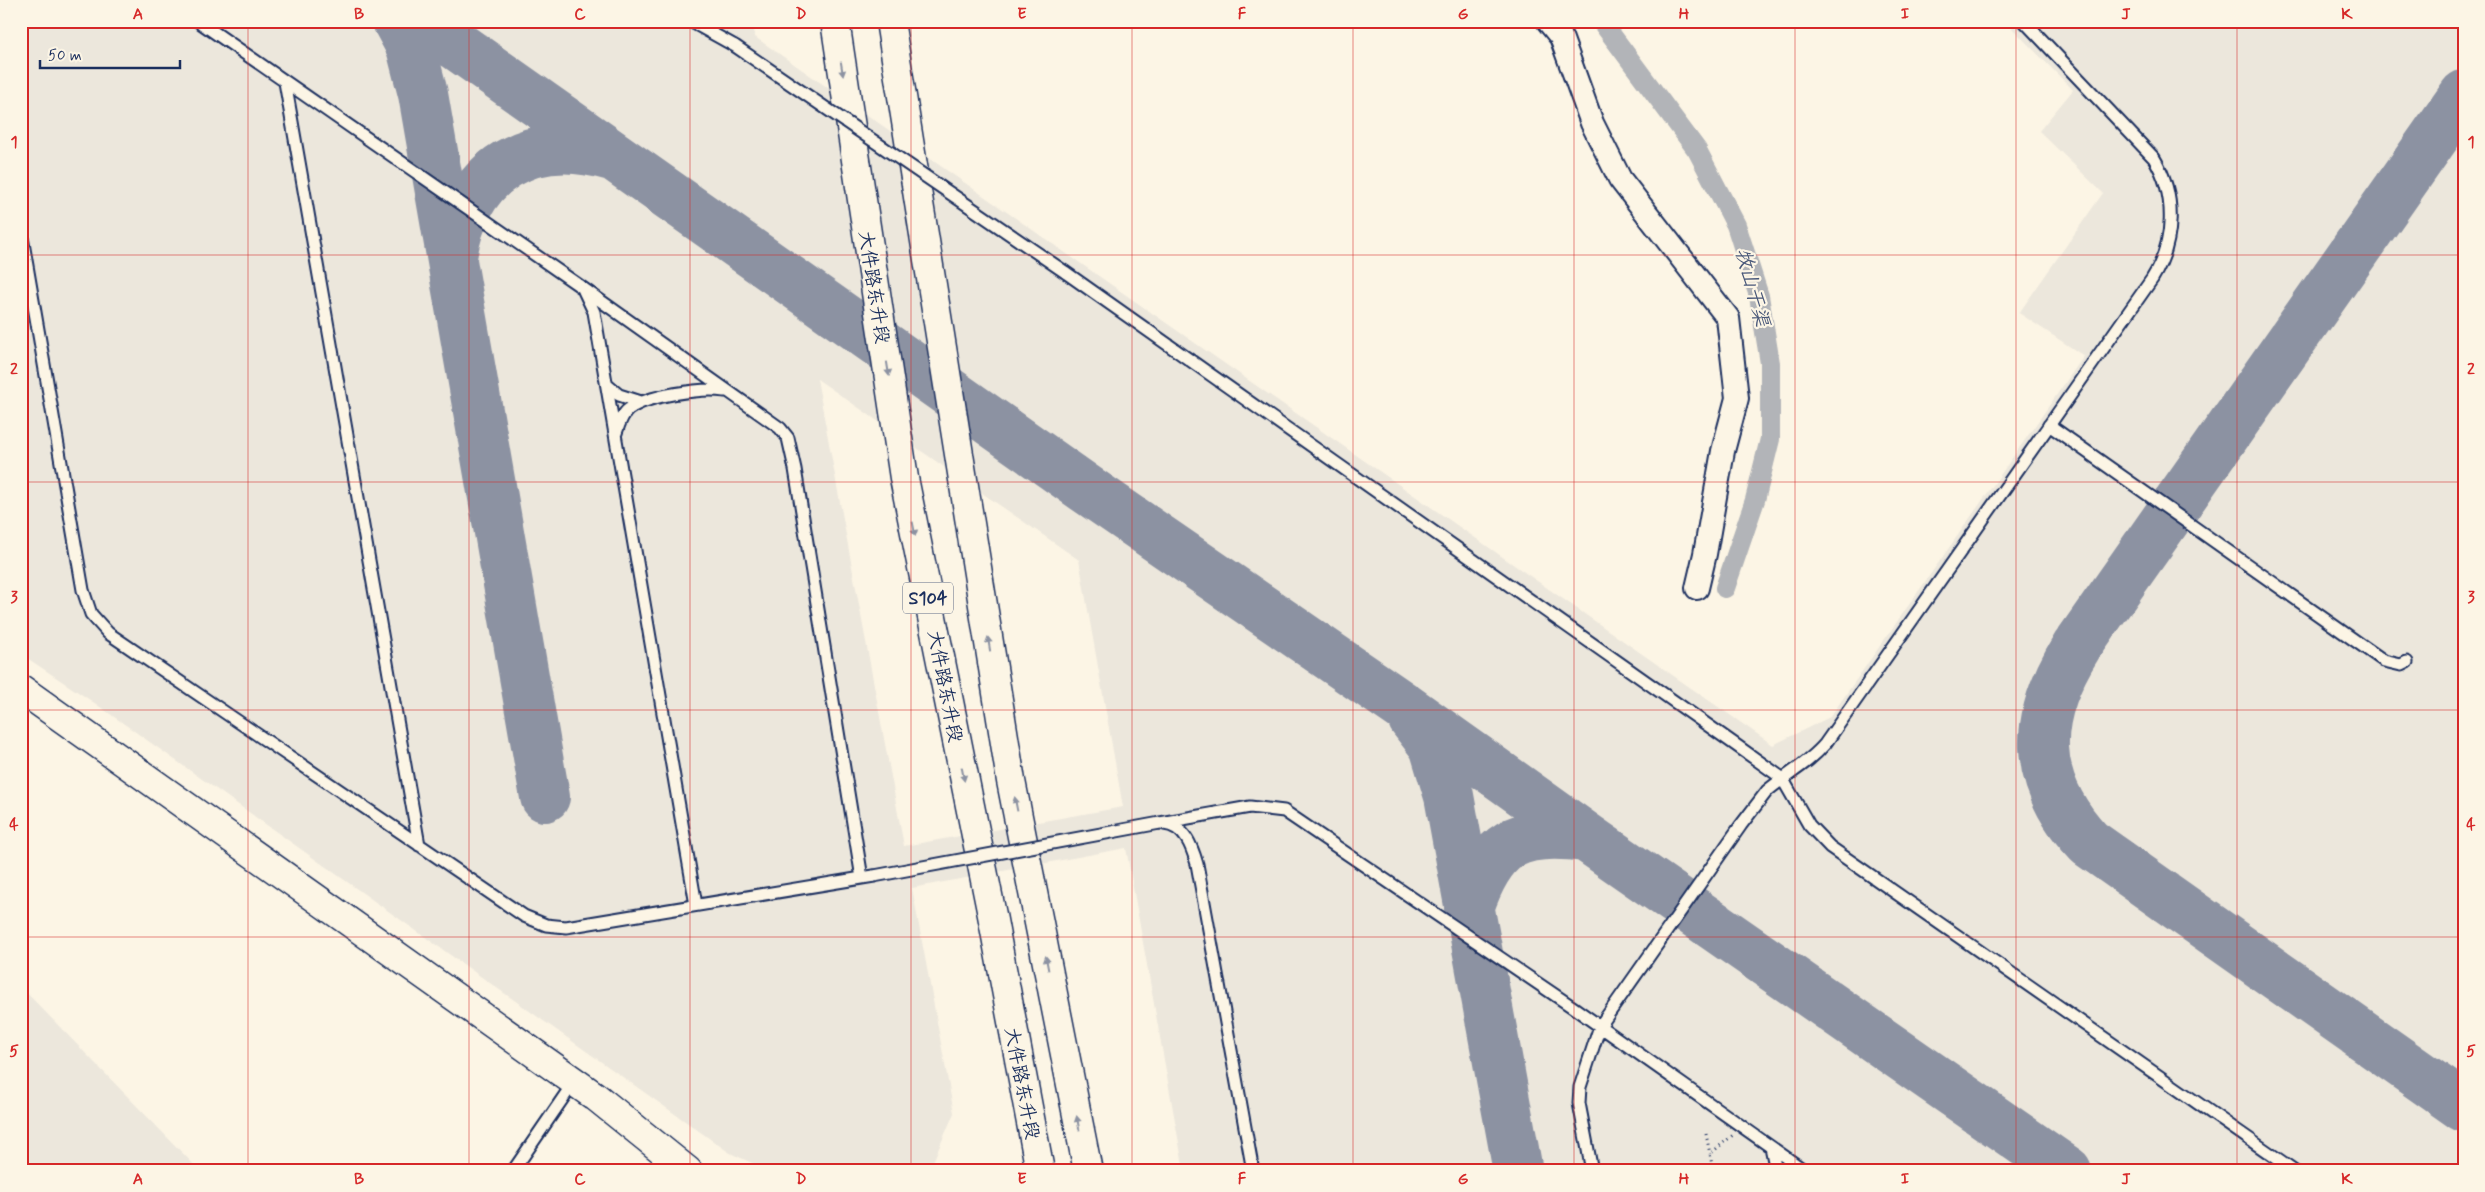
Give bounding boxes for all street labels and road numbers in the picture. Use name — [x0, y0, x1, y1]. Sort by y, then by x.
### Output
street label: 大件路东升段 — [852, 229, 895, 345]
road number: S104 — [903, 582, 953, 614]
street label: 大件路东升段 — [921, 628, 968, 745]
street label: 大件路东升段 — [998, 1025, 1045, 1142]

